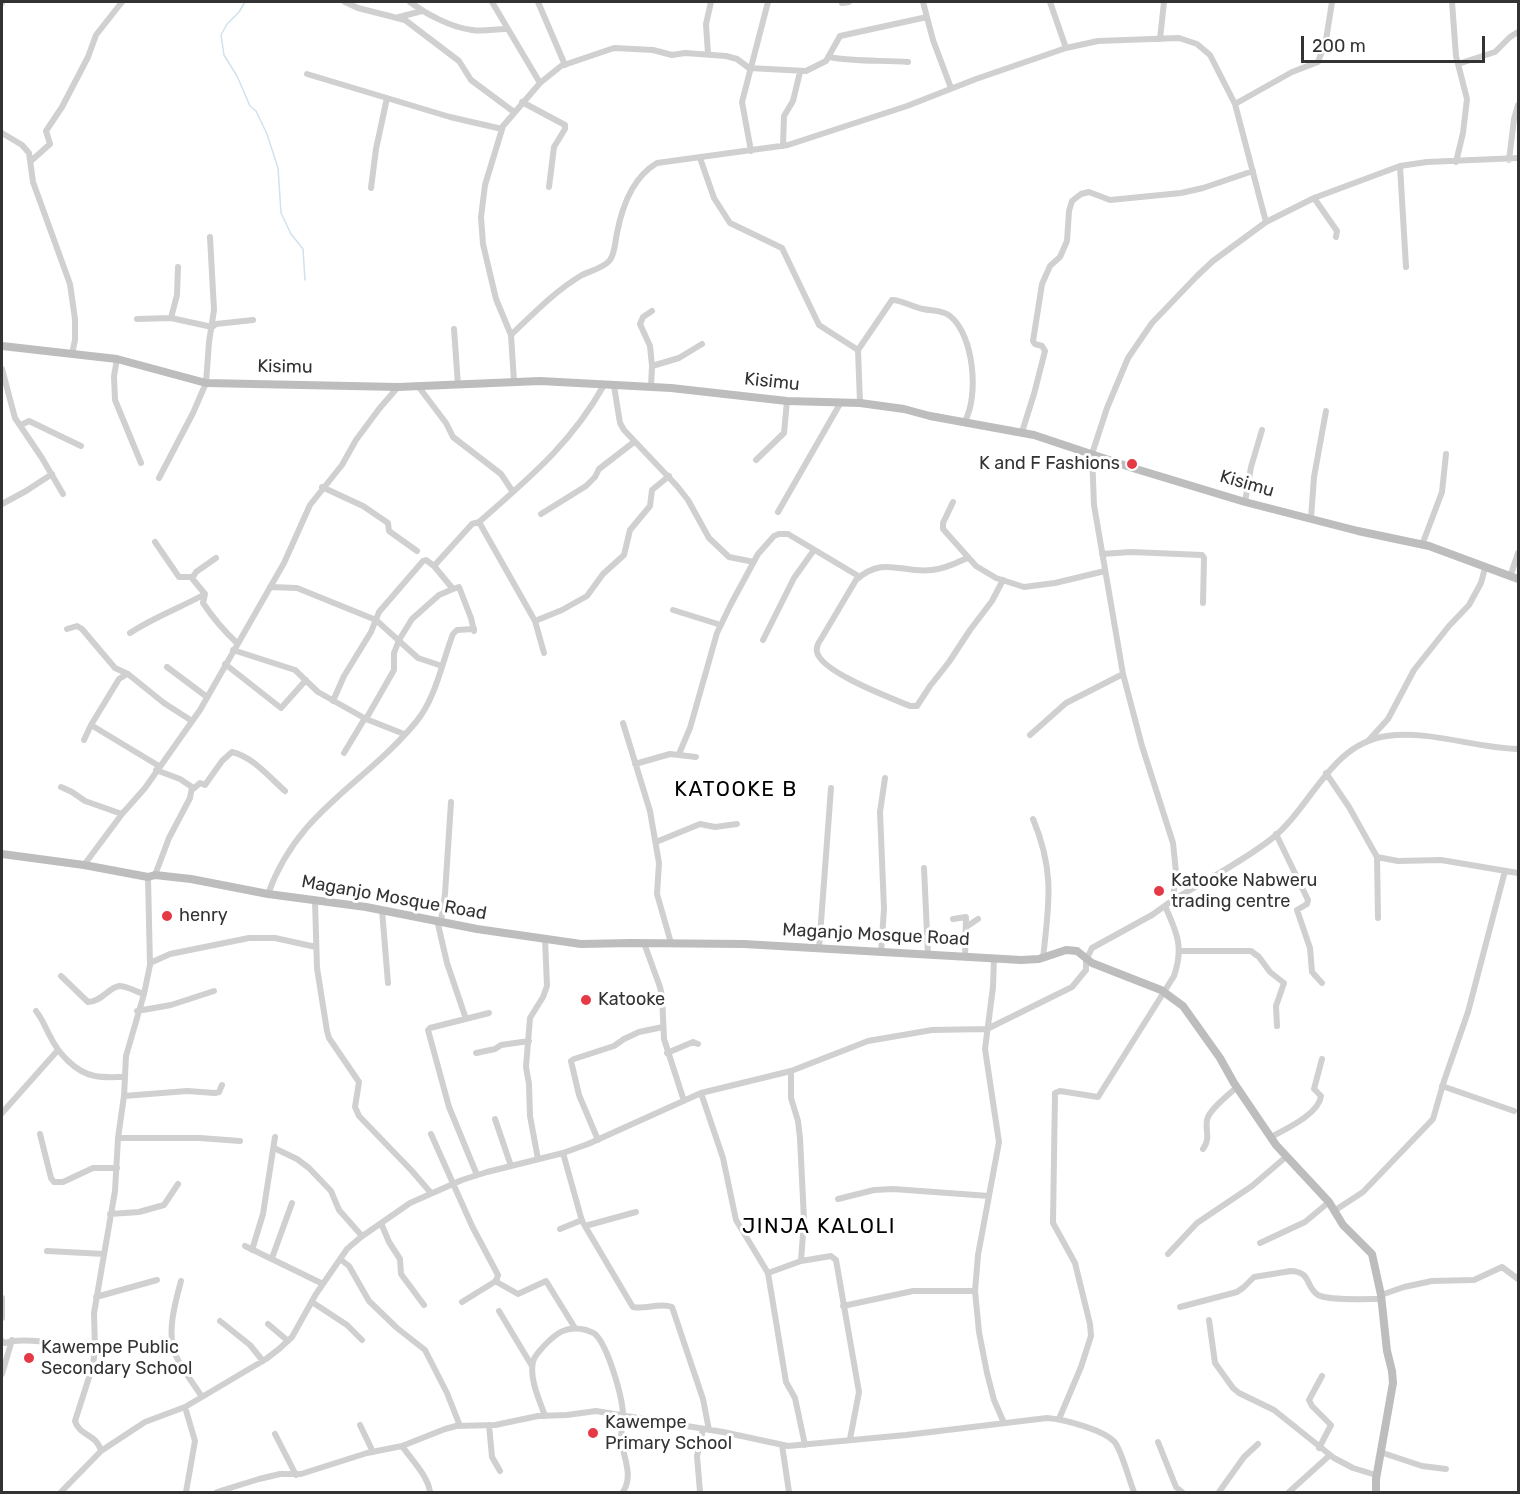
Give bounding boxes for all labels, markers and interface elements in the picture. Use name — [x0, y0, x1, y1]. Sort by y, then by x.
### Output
scale bar — [1304, 24, 1488, 62]
text: 200 m — [1312, 35, 1366, 57]
street label: Kisimu — [257, 356, 313, 378]
street label: Kisimu — [743, 368, 801, 396]
place label: K and F Fashions — [979, 453, 1120, 475]
marker: K and F Fashions — [1125, 457, 1139, 471]
street label: Kisimu — [1217, 466, 1277, 502]
district label: KATOOKE B — [674, 777, 798, 803]
place label: Katooke Nabweru trading centre — [1171, 870, 1317, 912]
street label: Maganjo Mosque Road — [300, 871, 488, 925]
marker: Katooke Nabweru trading centre — [1152, 884, 1166, 898]
place label: henry — [179, 905, 228, 927]
marker: henry — [160, 909, 174, 923]
street label: Maganjo Mosque Road — [782, 919, 970, 951]
place label: Katooke — [598, 989, 665, 1011]
marker: Katooke — [579, 993, 593, 1007]
district label: JINJA KALOLI — [742, 1214, 896, 1240]
place label: Kawempe Public Secondary School — [41, 1337, 192, 1380]
marker: Kawempe Public Secondary School — [22, 1351, 36, 1365]
place label: Kawempe Primary School — [605, 1412, 732, 1454]
marker: Kawempe Primary School — [586, 1426, 600, 1440]

